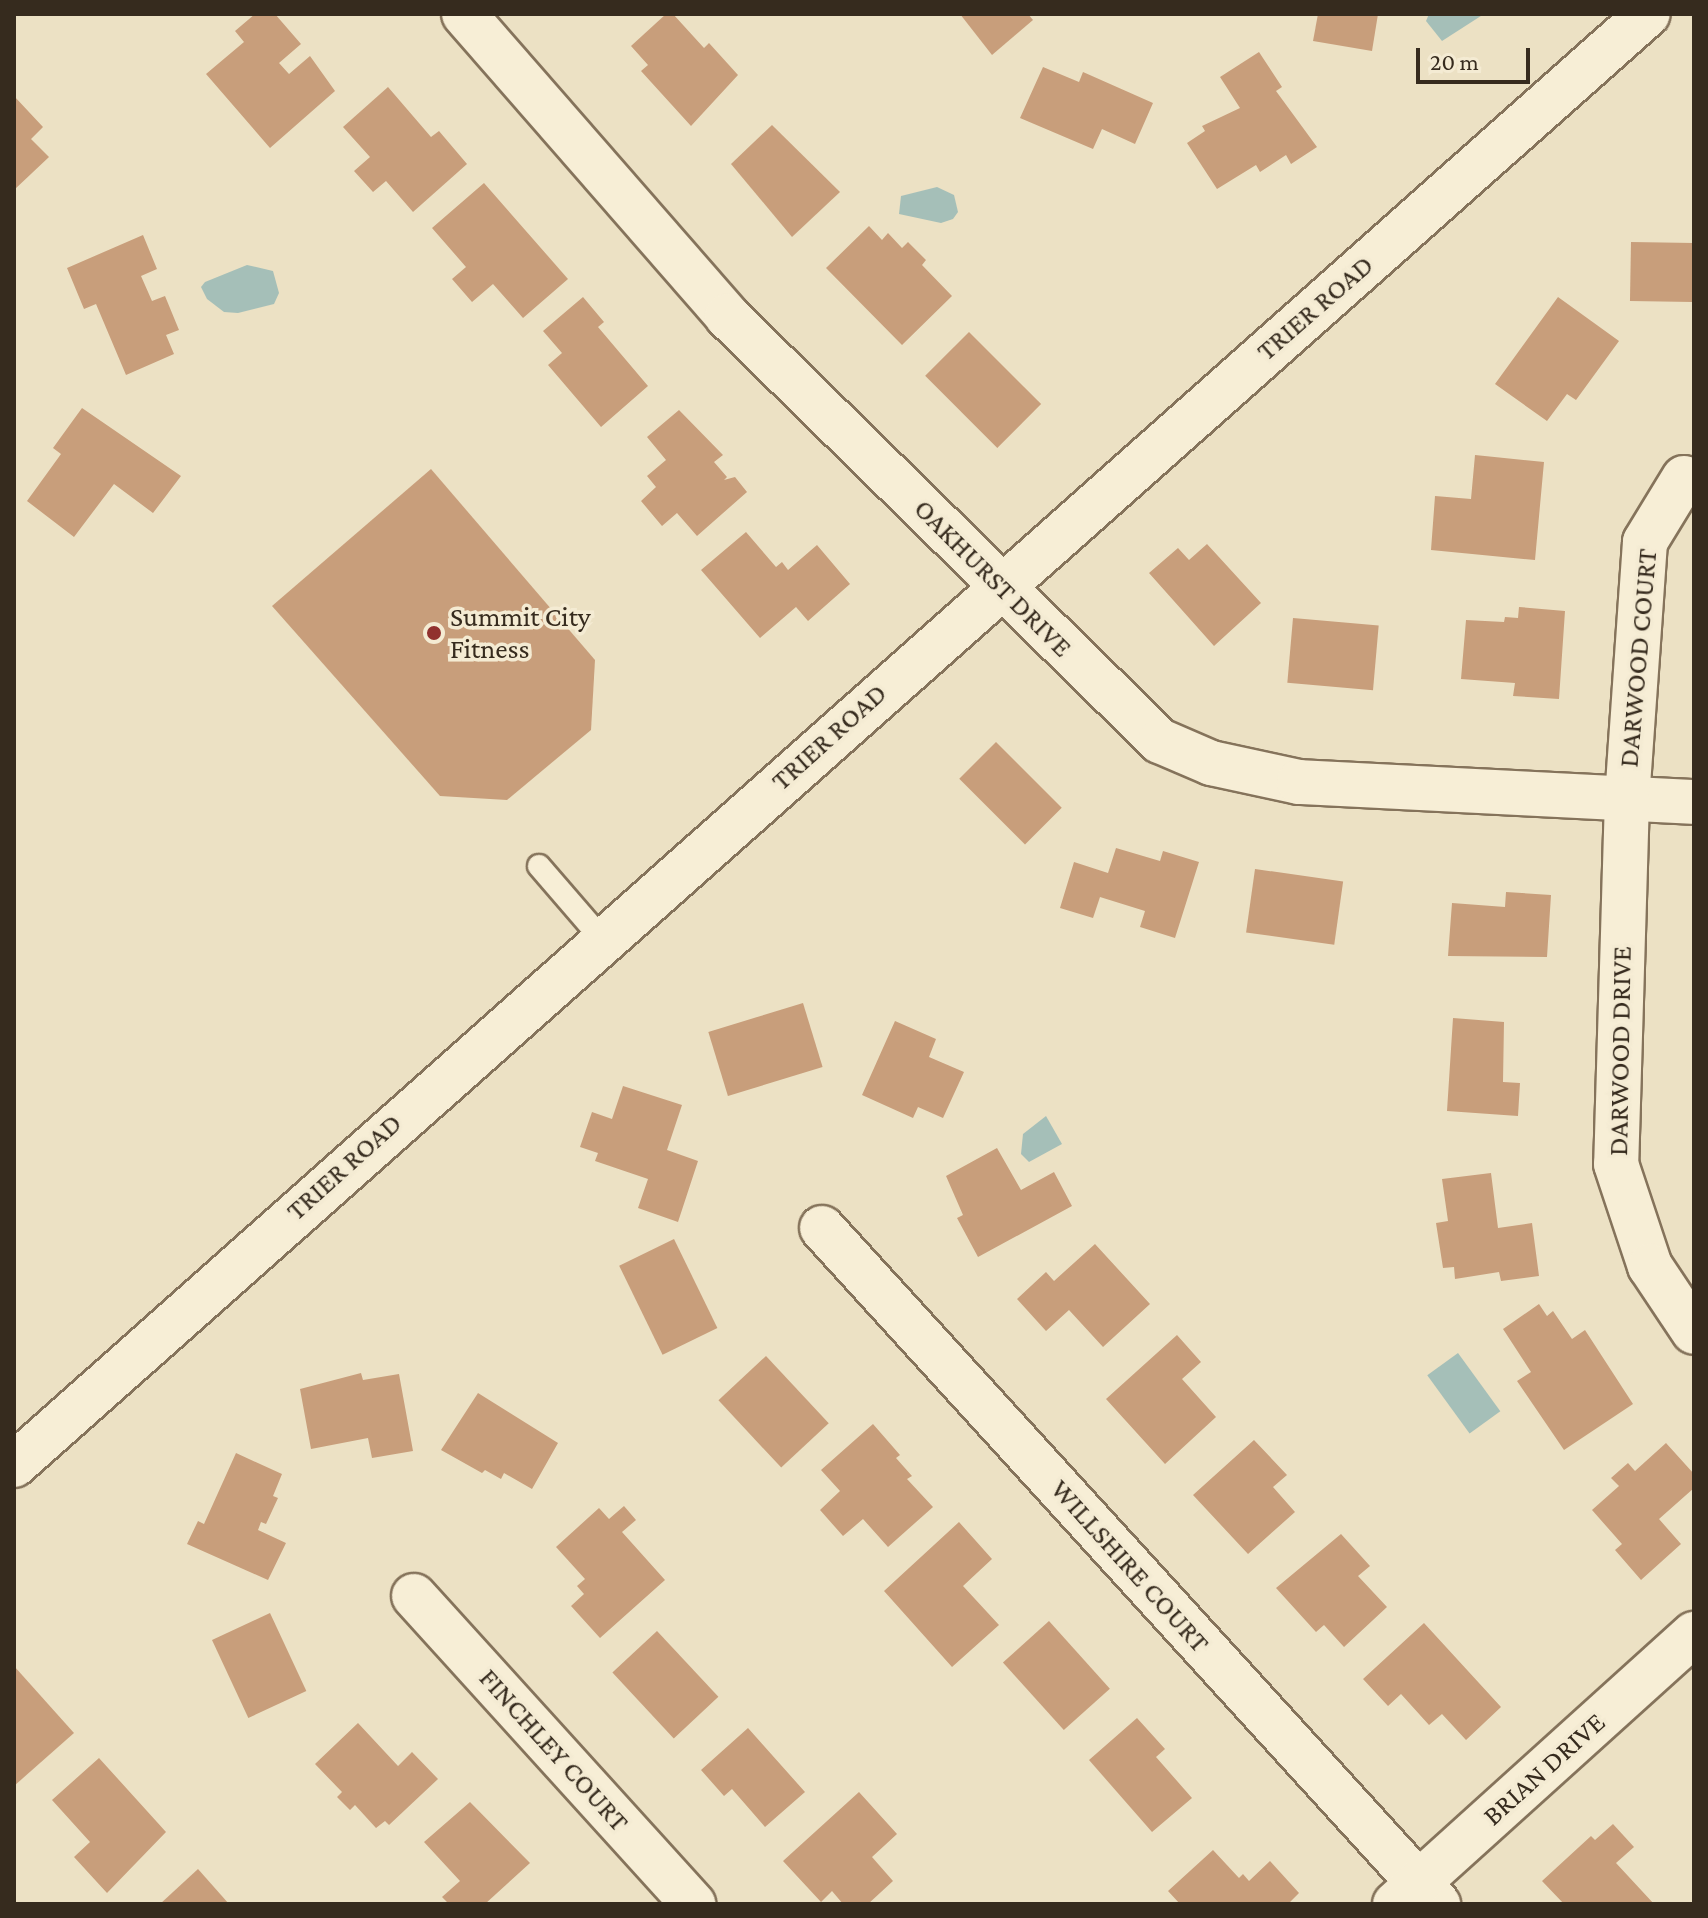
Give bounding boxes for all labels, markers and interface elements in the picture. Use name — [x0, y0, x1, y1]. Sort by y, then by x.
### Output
scale bar — [1420, 32, 1534, 82]
text: 20 m — [1430, 48, 1479, 75]
street label: TRIER ROAD — [1250, 248, 1380, 368]
street label: OAKHURST DRIVE — [907, 492, 1079, 664]
street label: DARWOOD COURT — [1612, 547, 1664, 769]
place label: Summit City Fitness — [450, 600, 591, 666]
marker: Summit City Fitness — [425, 624, 443, 642]
street label: TRIER ROAD — [764, 676, 894, 798]
street label: DARWOOD DRIVE — [1601, 946, 1639, 1156]
street label: TRIER ROAD — [279, 1106, 409, 1228]
street label: WILLSHIRE COURT — [1043, 1473, 1217, 1659]
street label: FINCHLEY COURT — [472, 1662, 636, 1838]
street label: BRIAN DRIVE — [1476, 1705, 1612, 1833]

